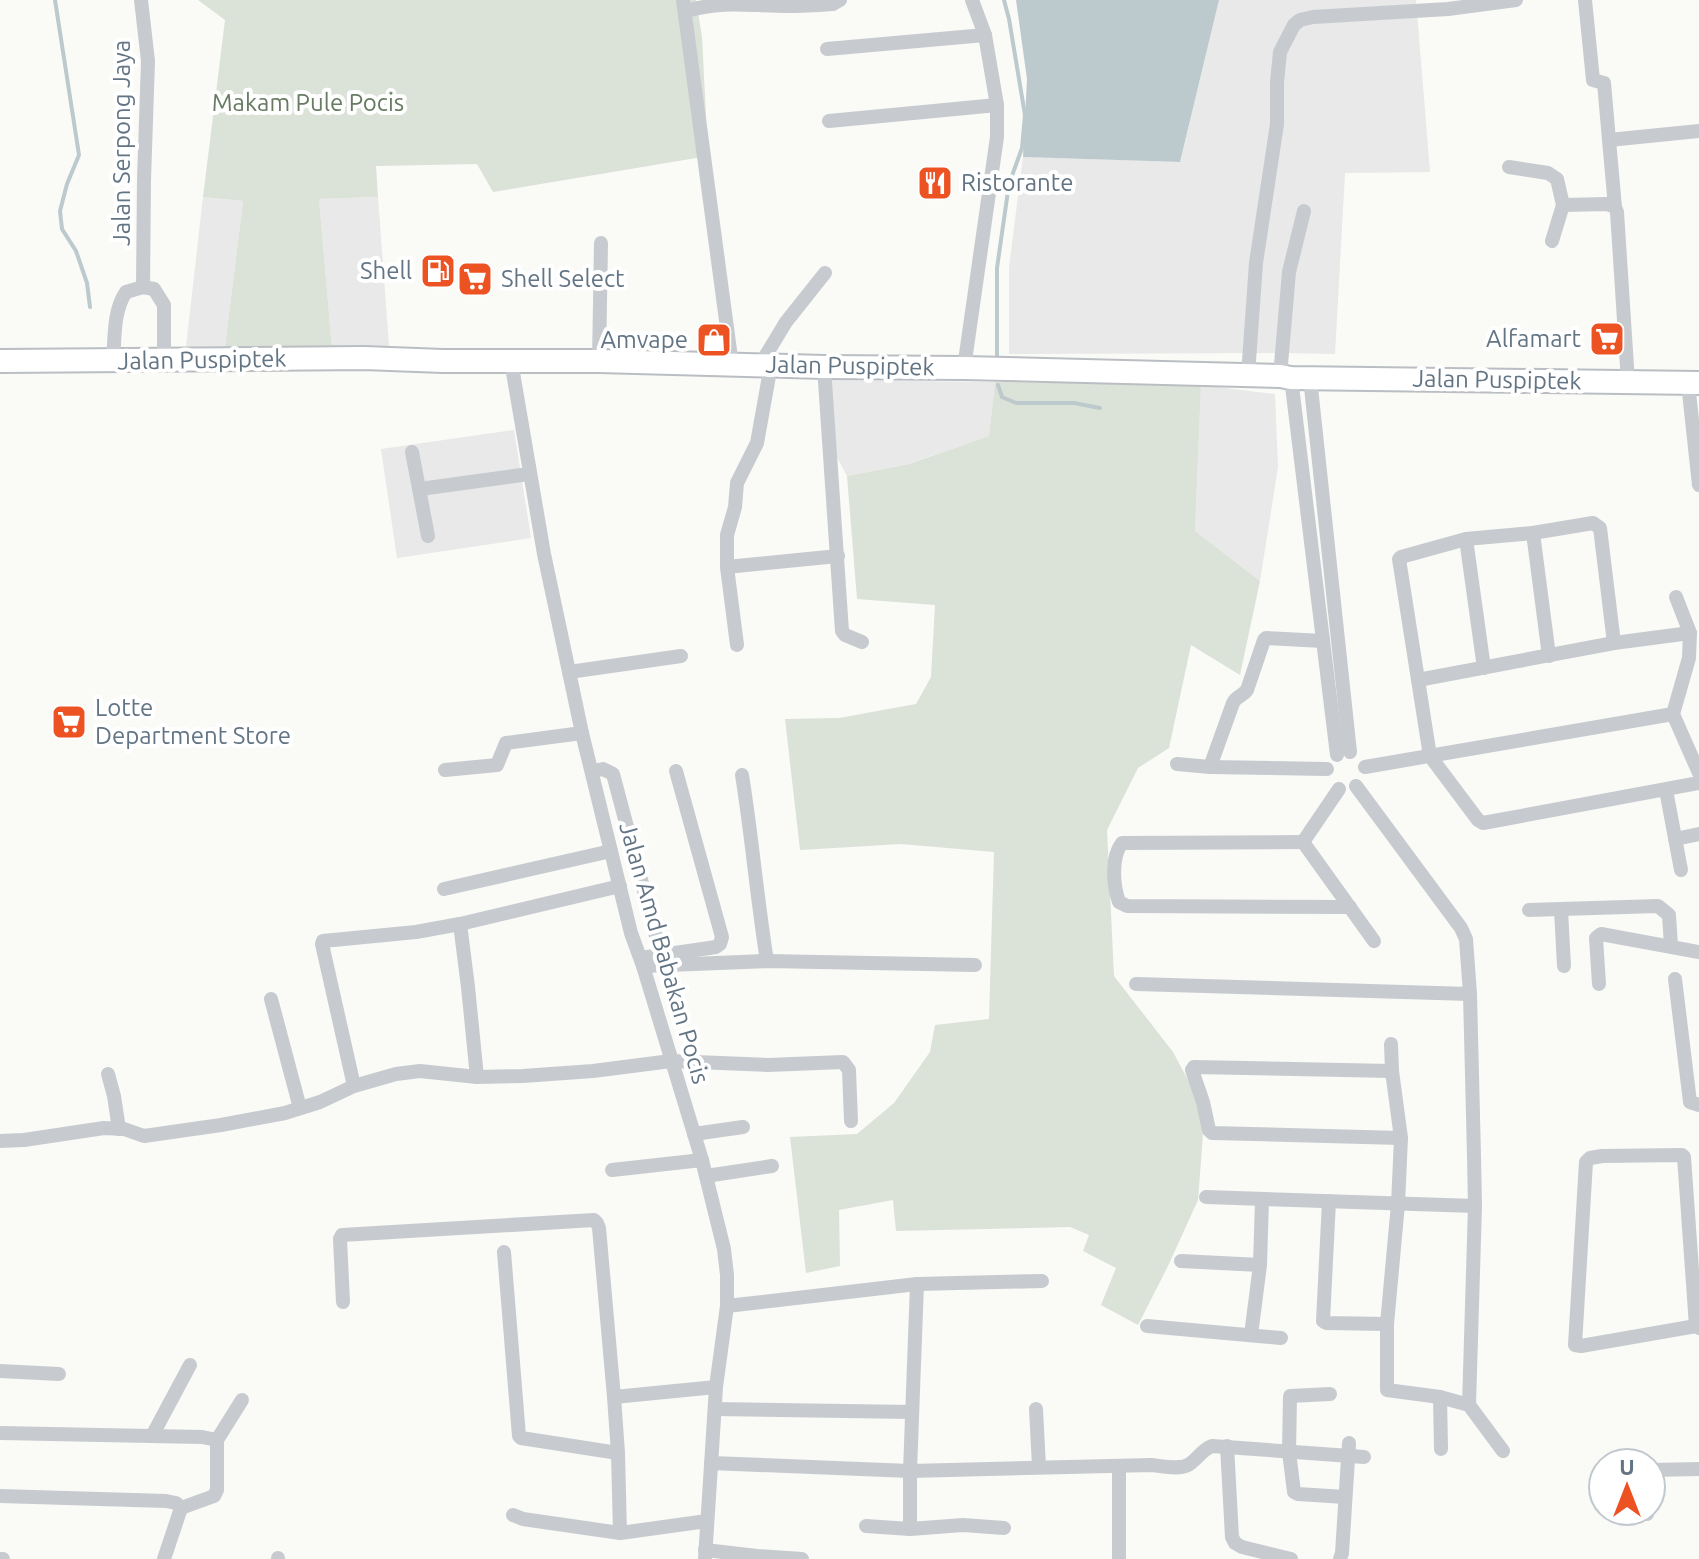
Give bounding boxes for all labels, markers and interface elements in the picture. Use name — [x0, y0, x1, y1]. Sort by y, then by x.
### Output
street label: Jalan Serpong Jaya — [108, 40, 135, 246]
park label: Makam Pule Pocis — [212, 89, 404, 116]
restaurant icon: Ristorante — [916, 164, 954, 202]
place label: Ristorante — [961, 169, 1073, 196]
fuel station icon: Shell — [419, 252, 457, 290]
place label: Shell — [360, 257, 412, 284]
supermarket icon: Shell Select — [456, 260, 494, 298]
place label: Shell Select — [501, 265, 625, 292]
supermarket icon: Alfamart — [1588, 320, 1626, 358]
shop icon: Amvape — [695, 321, 733, 359]
place label: Alfamart — [1486, 325, 1582, 352]
place label: Amvape — [600, 326, 688, 353]
street label: Jalan Puspiptek — [117, 345, 287, 374]
street label: Jalan Puspiptek — [765, 351, 935, 380]
street label: Jalan Puspiptek — [1412, 365, 1582, 394]
place label: Lotte Department Store — [95, 694, 291, 749]
supermarket icon: Lotte Department Store — [50, 703, 88, 741]
street label: Jalan Amd Babakan Pocis — [614, 819, 715, 1087]
north arrow — [1587, 1447, 1667, 1527]
text: U — [1619, 1454, 1635, 1479]

